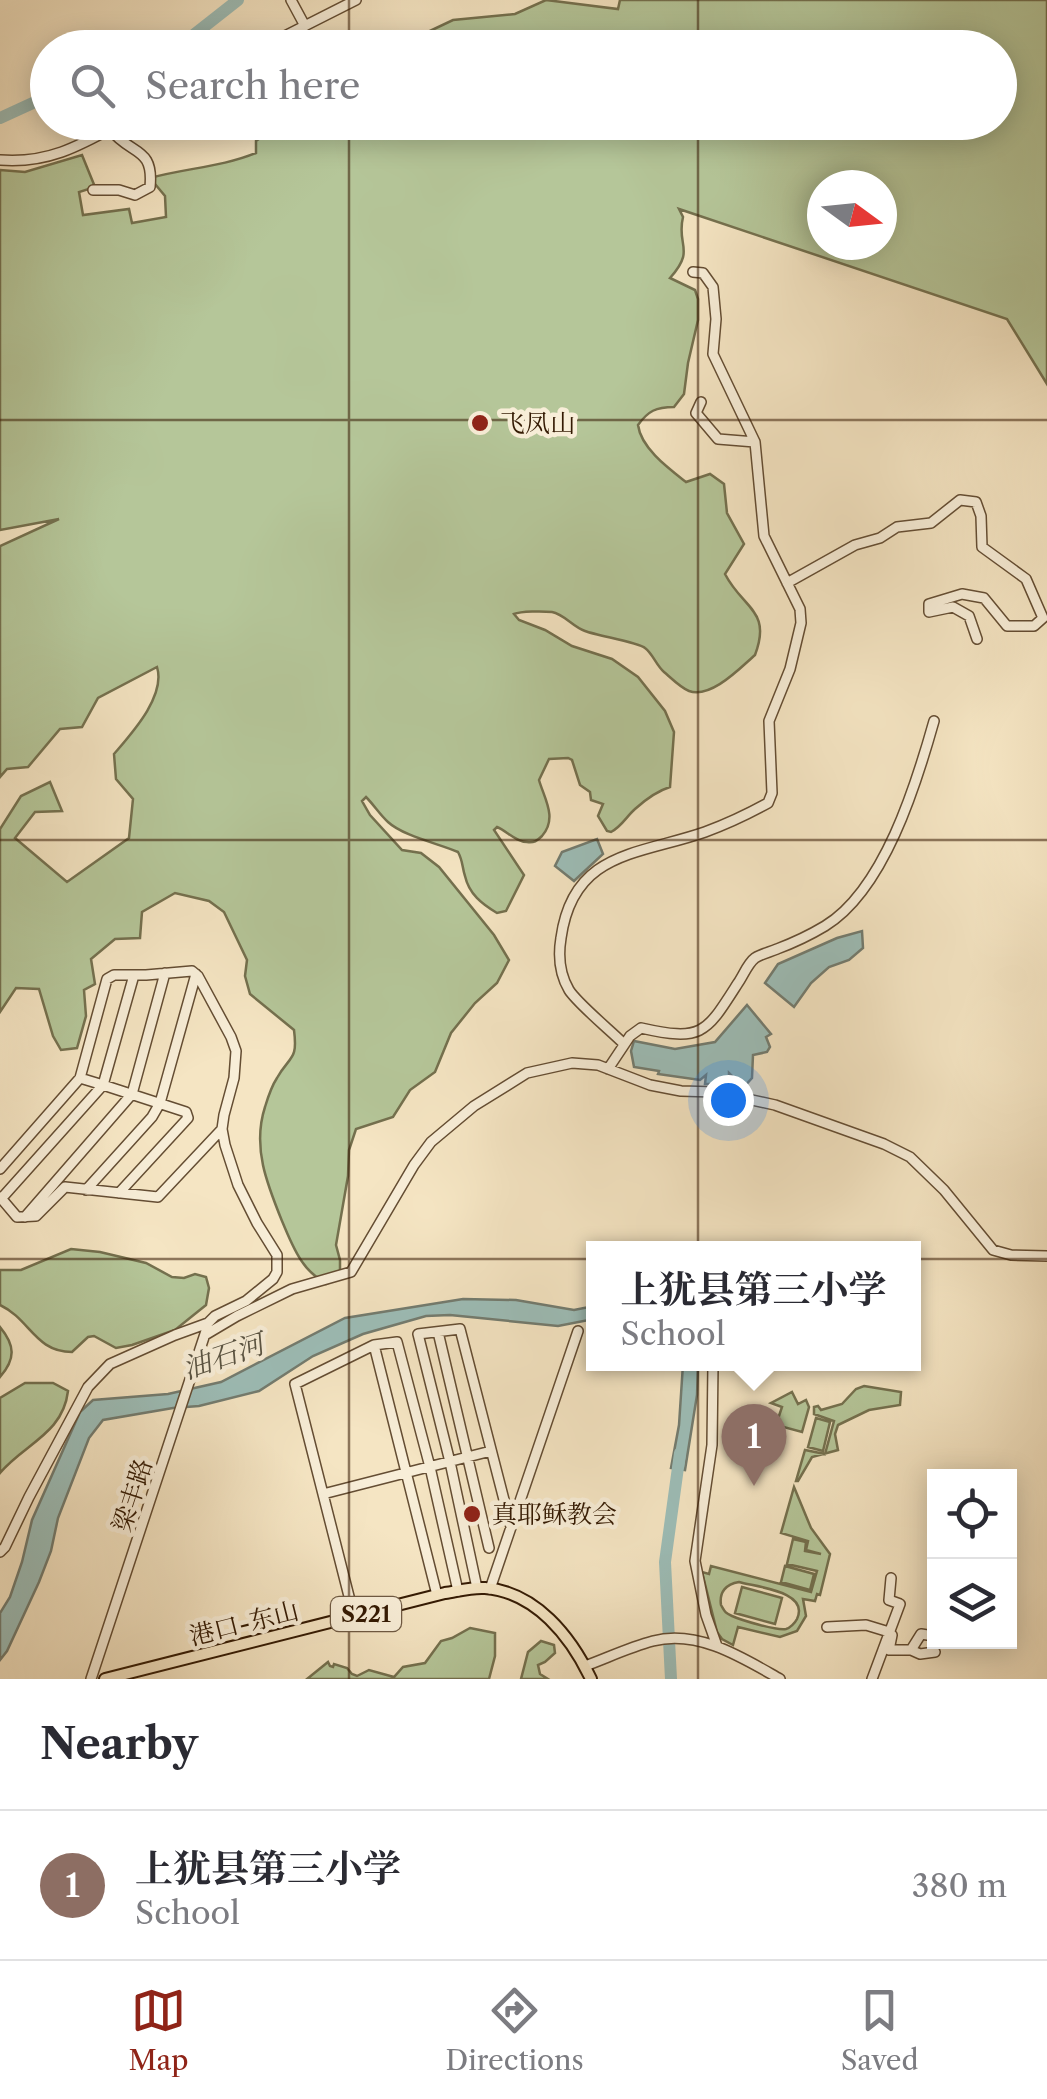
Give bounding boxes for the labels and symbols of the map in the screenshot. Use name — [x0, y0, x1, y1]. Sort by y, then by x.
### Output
north arrow — [807, 170, 897, 260]
place label: 飞凤山 — [500, 408, 575, 439]
marker: 飞凤山 — [469, 412, 491, 434]
your location — [703, 1075, 754, 1126]
water label: 油石河 — [178, 1325, 273, 1386]
pin: 1 — [722, 1404, 786, 1486]
street label: 梁丰路 — [106, 1455, 159, 1536]
place label: 真耶稣教会 — [492, 1499, 617, 1530]
marker: 真耶稣教会 — [461, 1503, 483, 1525]
street label: 港口-东山 — [186, 1595, 302, 1652]
road number: S221 — [331, 1597, 401, 1631]

